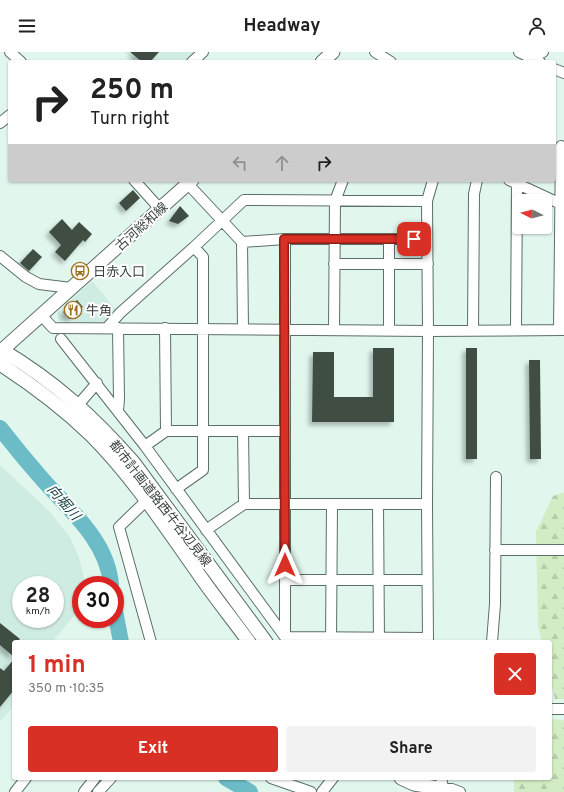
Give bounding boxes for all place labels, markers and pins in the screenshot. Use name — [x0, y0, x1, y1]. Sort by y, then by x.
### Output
pin — [397, 222, 431, 256]
bus stop icon: 日赤入口 — [70, 261, 90, 281]
place label: 日赤入口 — [93, 265, 145, 281]
restaurant icon: 牛角 — [63, 300, 83, 320]
place label: 牛角 — [86, 304, 112, 320]

